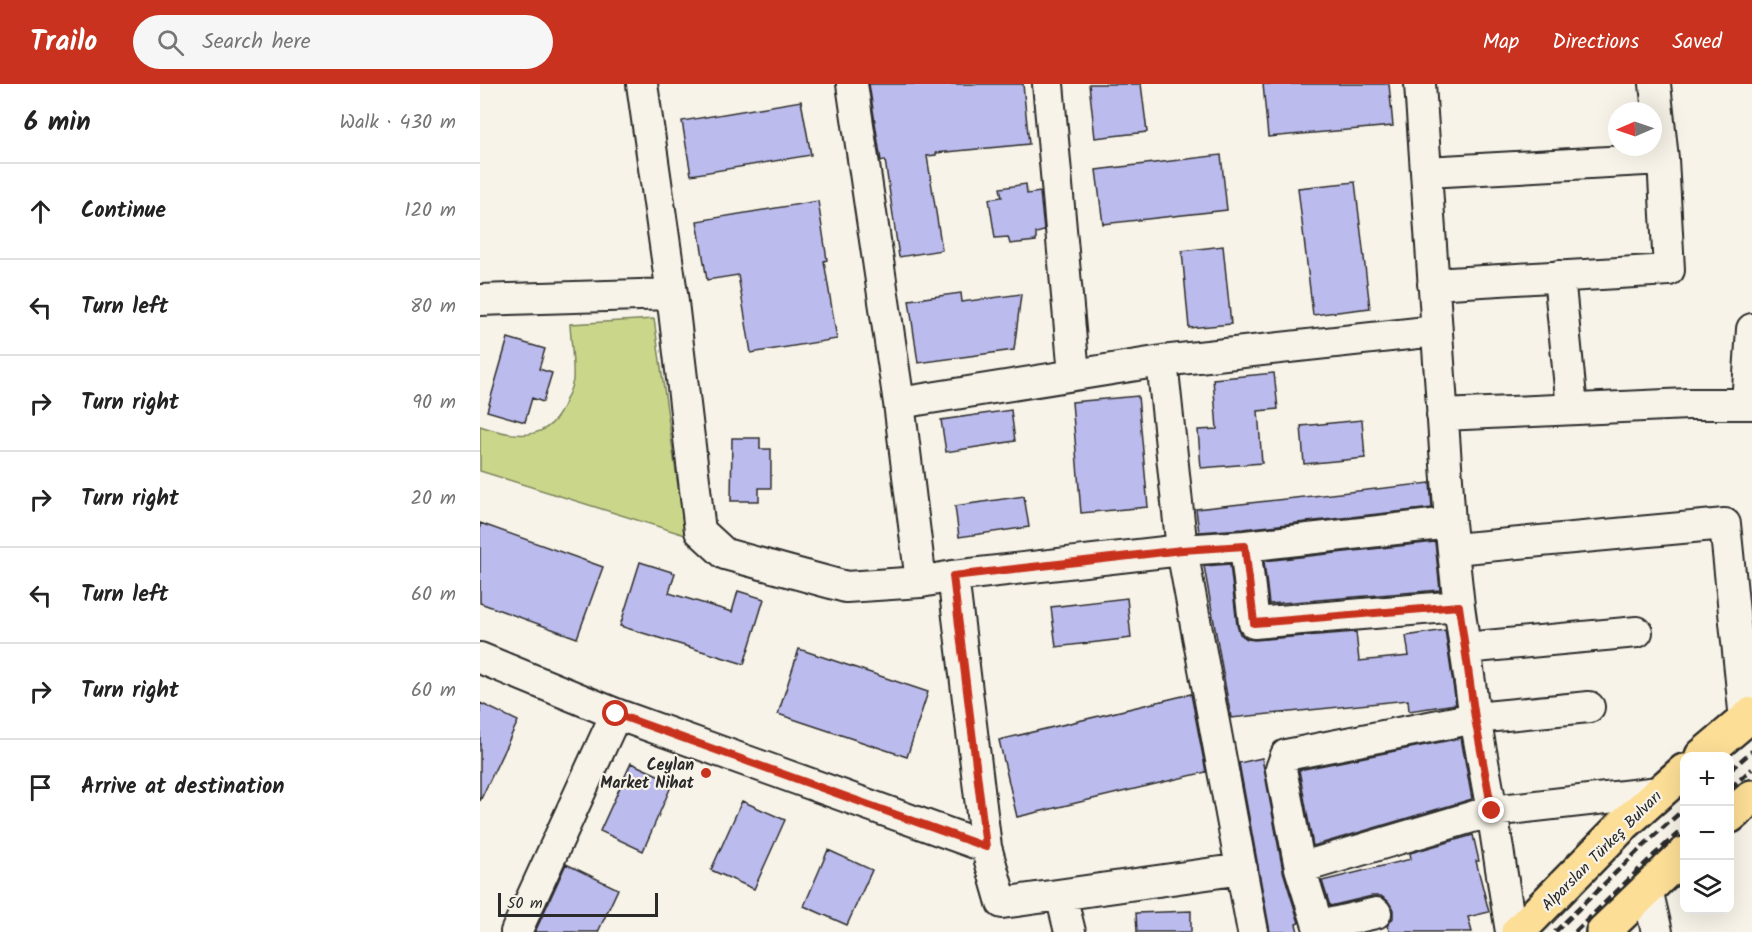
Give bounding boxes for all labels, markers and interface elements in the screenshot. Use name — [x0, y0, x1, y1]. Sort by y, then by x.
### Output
search box — [133, 15, 553, 69]
text: Trailo — [30, 20, 97, 65]
text: Search here — [202, 25, 311, 60]
icon: search — [154, 26, 187, 59]
text: Map — [1483, 26, 1519, 59]
text: Directions — [1552, 26, 1639, 59]
text: Saved — [1672, 26, 1722, 59]
text: 6 min — [24, 102, 91, 144]
north arrow — [1608, 102, 1662, 156]
text: Walk · 430 m — [340, 107, 456, 139]
text: Continue — [81, 194, 166, 229]
icon: ahead — [24, 195, 57, 228]
text: 120 m — [404, 195, 456, 227]
text: Turn left — [81, 290, 168, 325]
icon: left — [24, 291, 57, 324]
text: 80 m — [410, 291, 456, 323]
text: Turn right — [81, 386, 179, 421]
icon: right — [24, 387, 57, 420]
text: 90 m — [412, 387, 456, 419]
text: Turn right — [81, 482, 179, 517]
icon: right — [24, 483, 57, 516]
text: 20 m — [410, 483, 456, 515]
text: Turn left — [81, 578, 168, 613]
icon: left — [24, 579, 57, 612]
text: 60 m — [411, 579, 456, 611]
text: Turn right — [81, 674, 179, 709]
icon: right — [24, 675, 57, 708]
text: 60 m — [411, 675, 456, 707]
route start — [602, 700, 628, 726]
map controls — [1680, 752, 1734, 914]
button: + — [1680, 752, 1734, 806]
place label: Ceylan Market Nihat — [600, 753, 695, 796]
marker: Ceylan Market Nihat — [699, 766, 713, 780]
text: Arrive at destination — [81, 770, 284, 805]
icon: arrive — [24, 771, 57, 804]
street label: Alparslan Türkeş Bulvarı — [1536, 785, 1668, 917]
route end — [1478, 797, 1504, 823]
button: − — [1680, 806, 1734, 860]
button: layers — [1680, 860, 1734, 914]
scale bar — [498, 890, 658, 918]
text: 50 m — [507, 891, 543, 916]

